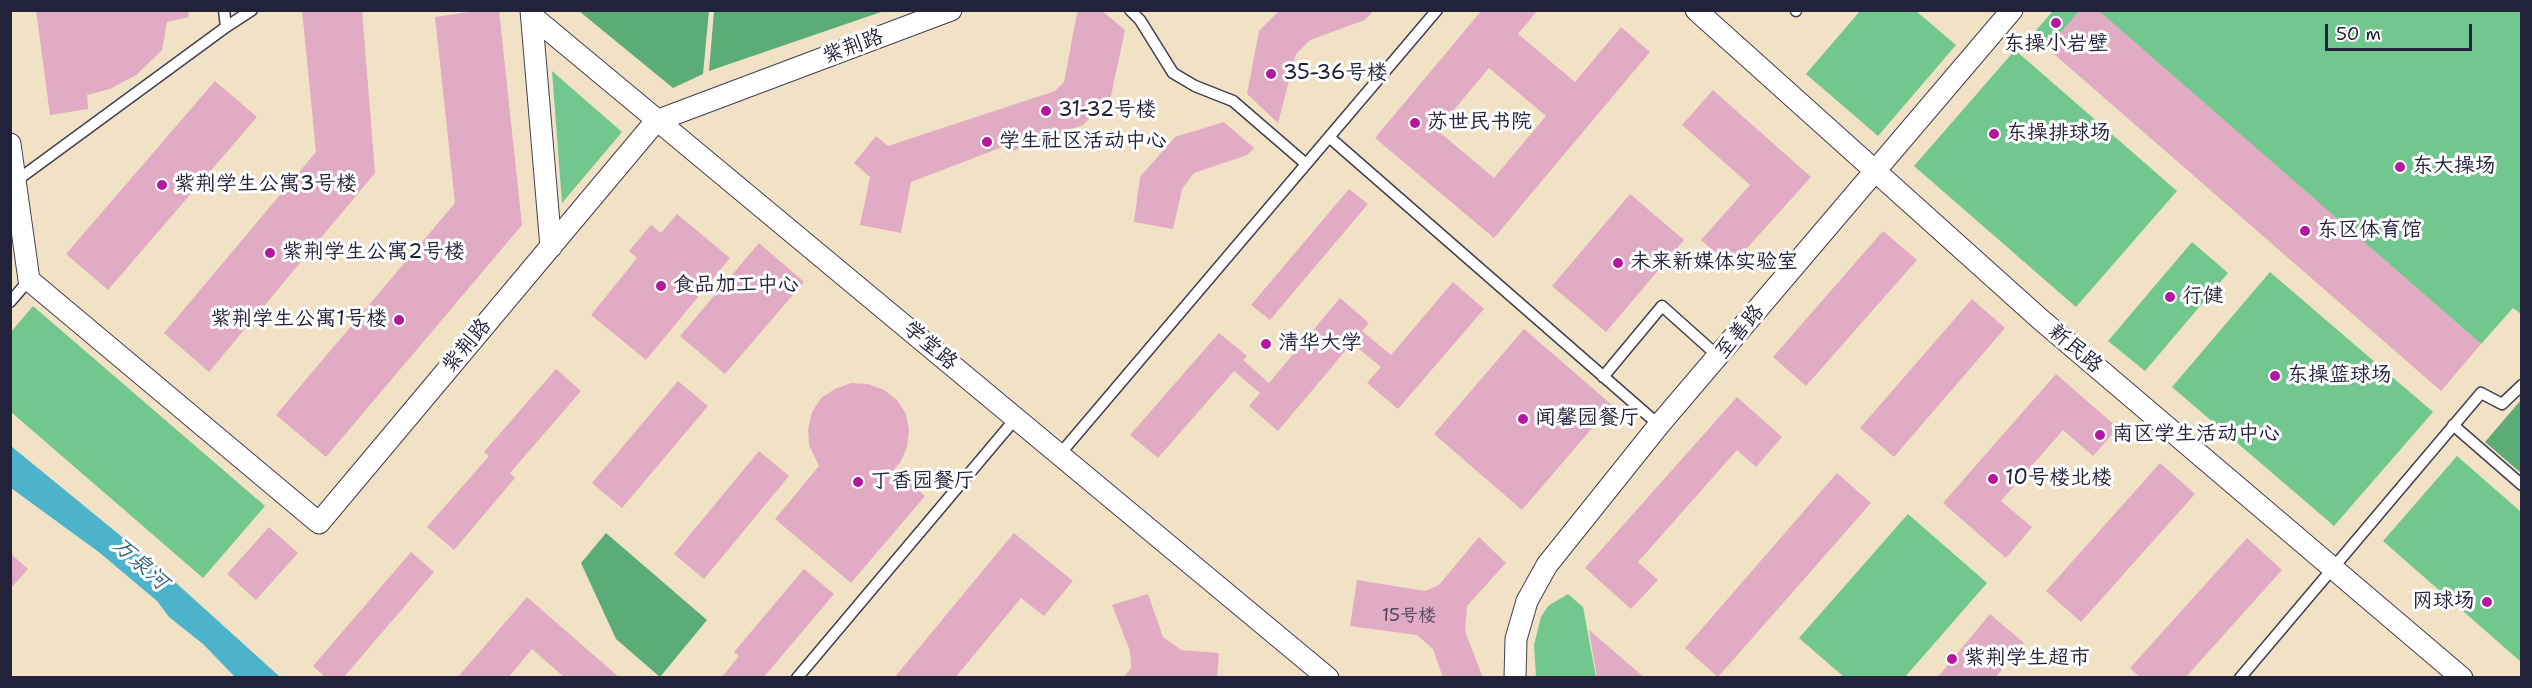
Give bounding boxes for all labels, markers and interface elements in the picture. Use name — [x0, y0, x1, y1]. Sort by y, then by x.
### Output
scale bar — [2328, 12, 2475, 50]
marker: 东操小岩壁 — [2049, 16, 2063, 30]
text: 50 m — [2336, 22, 2381, 46]
street label: 紫荆路 — [819, 24, 887, 70]
place label: 东操小岩壁 — [2004, 32, 2108, 58]
place label: 35-36号楼 — [1283, 61, 1387, 87]
marker: 35-36号楼 — [1264, 67, 1278, 81]
place label: 31-32号楼 — [1058, 98, 1156, 124]
marker: 31-32号楼 — [1039, 104, 1053, 118]
place label: 苏世民书院 — [1427, 110, 1532, 136]
marker: 苏世民书院 — [1408, 116, 1422, 130]
place label: 东操排球场 — [2006, 121, 2111, 147]
marker: 东操排球场 — [1987, 127, 2001, 141]
place label: 学生社区活动中心 — [999, 129, 1167, 155]
marker: 学生社区活动中心 — [980, 135, 994, 149]
place label: 东大操场 — [2412, 154, 2496, 180]
marker: 东大操场 — [2393, 160, 2407, 174]
place label: 紫荆学生公寓3号楼 — [174, 172, 357, 198]
marker: 紫荆学生公寓3号楼 — [155, 178, 169, 192]
place label: 东区体育馆 — [2317, 218, 2422, 244]
marker: 东区体育馆 — [2298, 224, 2312, 238]
place label: 紫荆学生公寓2号楼 — [282, 240, 465, 266]
marker: 紫荆学生公寓2号楼 — [263, 246, 277, 260]
place label: 未来新媒体实验室 — [1630, 250, 1798, 276]
marker: 未来新媒体实验室 — [1611, 256, 1625, 270]
place label: 食品加工中心 — [673, 273, 799, 299]
marker: 食品加工中心 — [654, 279, 668, 293]
place label: 行健 — [2182, 284, 2224, 310]
marker: 行健 — [2163, 290, 2177, 304]
street label: 至善路 — [1710, 300, 1770, 364]
place label: 紫荆学生公寓1号楼 — [210, 307, 387, 333]
marker: 紫荆学生公寓1号楼 — [392, 313, 406, 327]
street label: 紫荆路 — [437, 314, 497, 378]
street label: 学堂路 — [898, 316, 962, 376]
street label: 新民路 — [2043, 319, 2107, 379]
place label: 清华大学 — [1278, 331, 1362, 357]
marker: 清华大学 — [1259, 337, 1273, 351]
place label: 东操篮球场 — [2287, 363, 2392, 389]
marker: 东操篮球场 — [2268, 369, 2282, 383]
place label: 闻馨园餐厅 — [1535, 406, 1640, 432]
marker: 闻馨园餐厅 — [1516, 412, 1530, 426]
place label: 南区学生活动中心 — [2112, 422, 2280, 448]
marker: 南区学生活动中心 — [2093, 428, 2107, 442]
place label: 10号楼北楼 — [2005, 466, 2112, 492]
place label: 丁香园餐厅 — [870, 469, 975, 495]
marker: 10号楼北楼 — [1986, 472, 2000, 486]
marker: 丁香园餐厅 — [851, 475, 865, 489]
water label: 万泉河 — [107, 532, 173, 596]
place label: 网球场 — [2412, 589, 2475, 615]
marker: 网球场 — [2480, 595, 2494, 609]
house number: 15号楼 — [1382, 605, 1436, 627]
place label: 紫荆学生超市 — [1964, 646, 2090, 672]
marker: 紫荆学生超市 — [1945, 652, 1959, 666]

